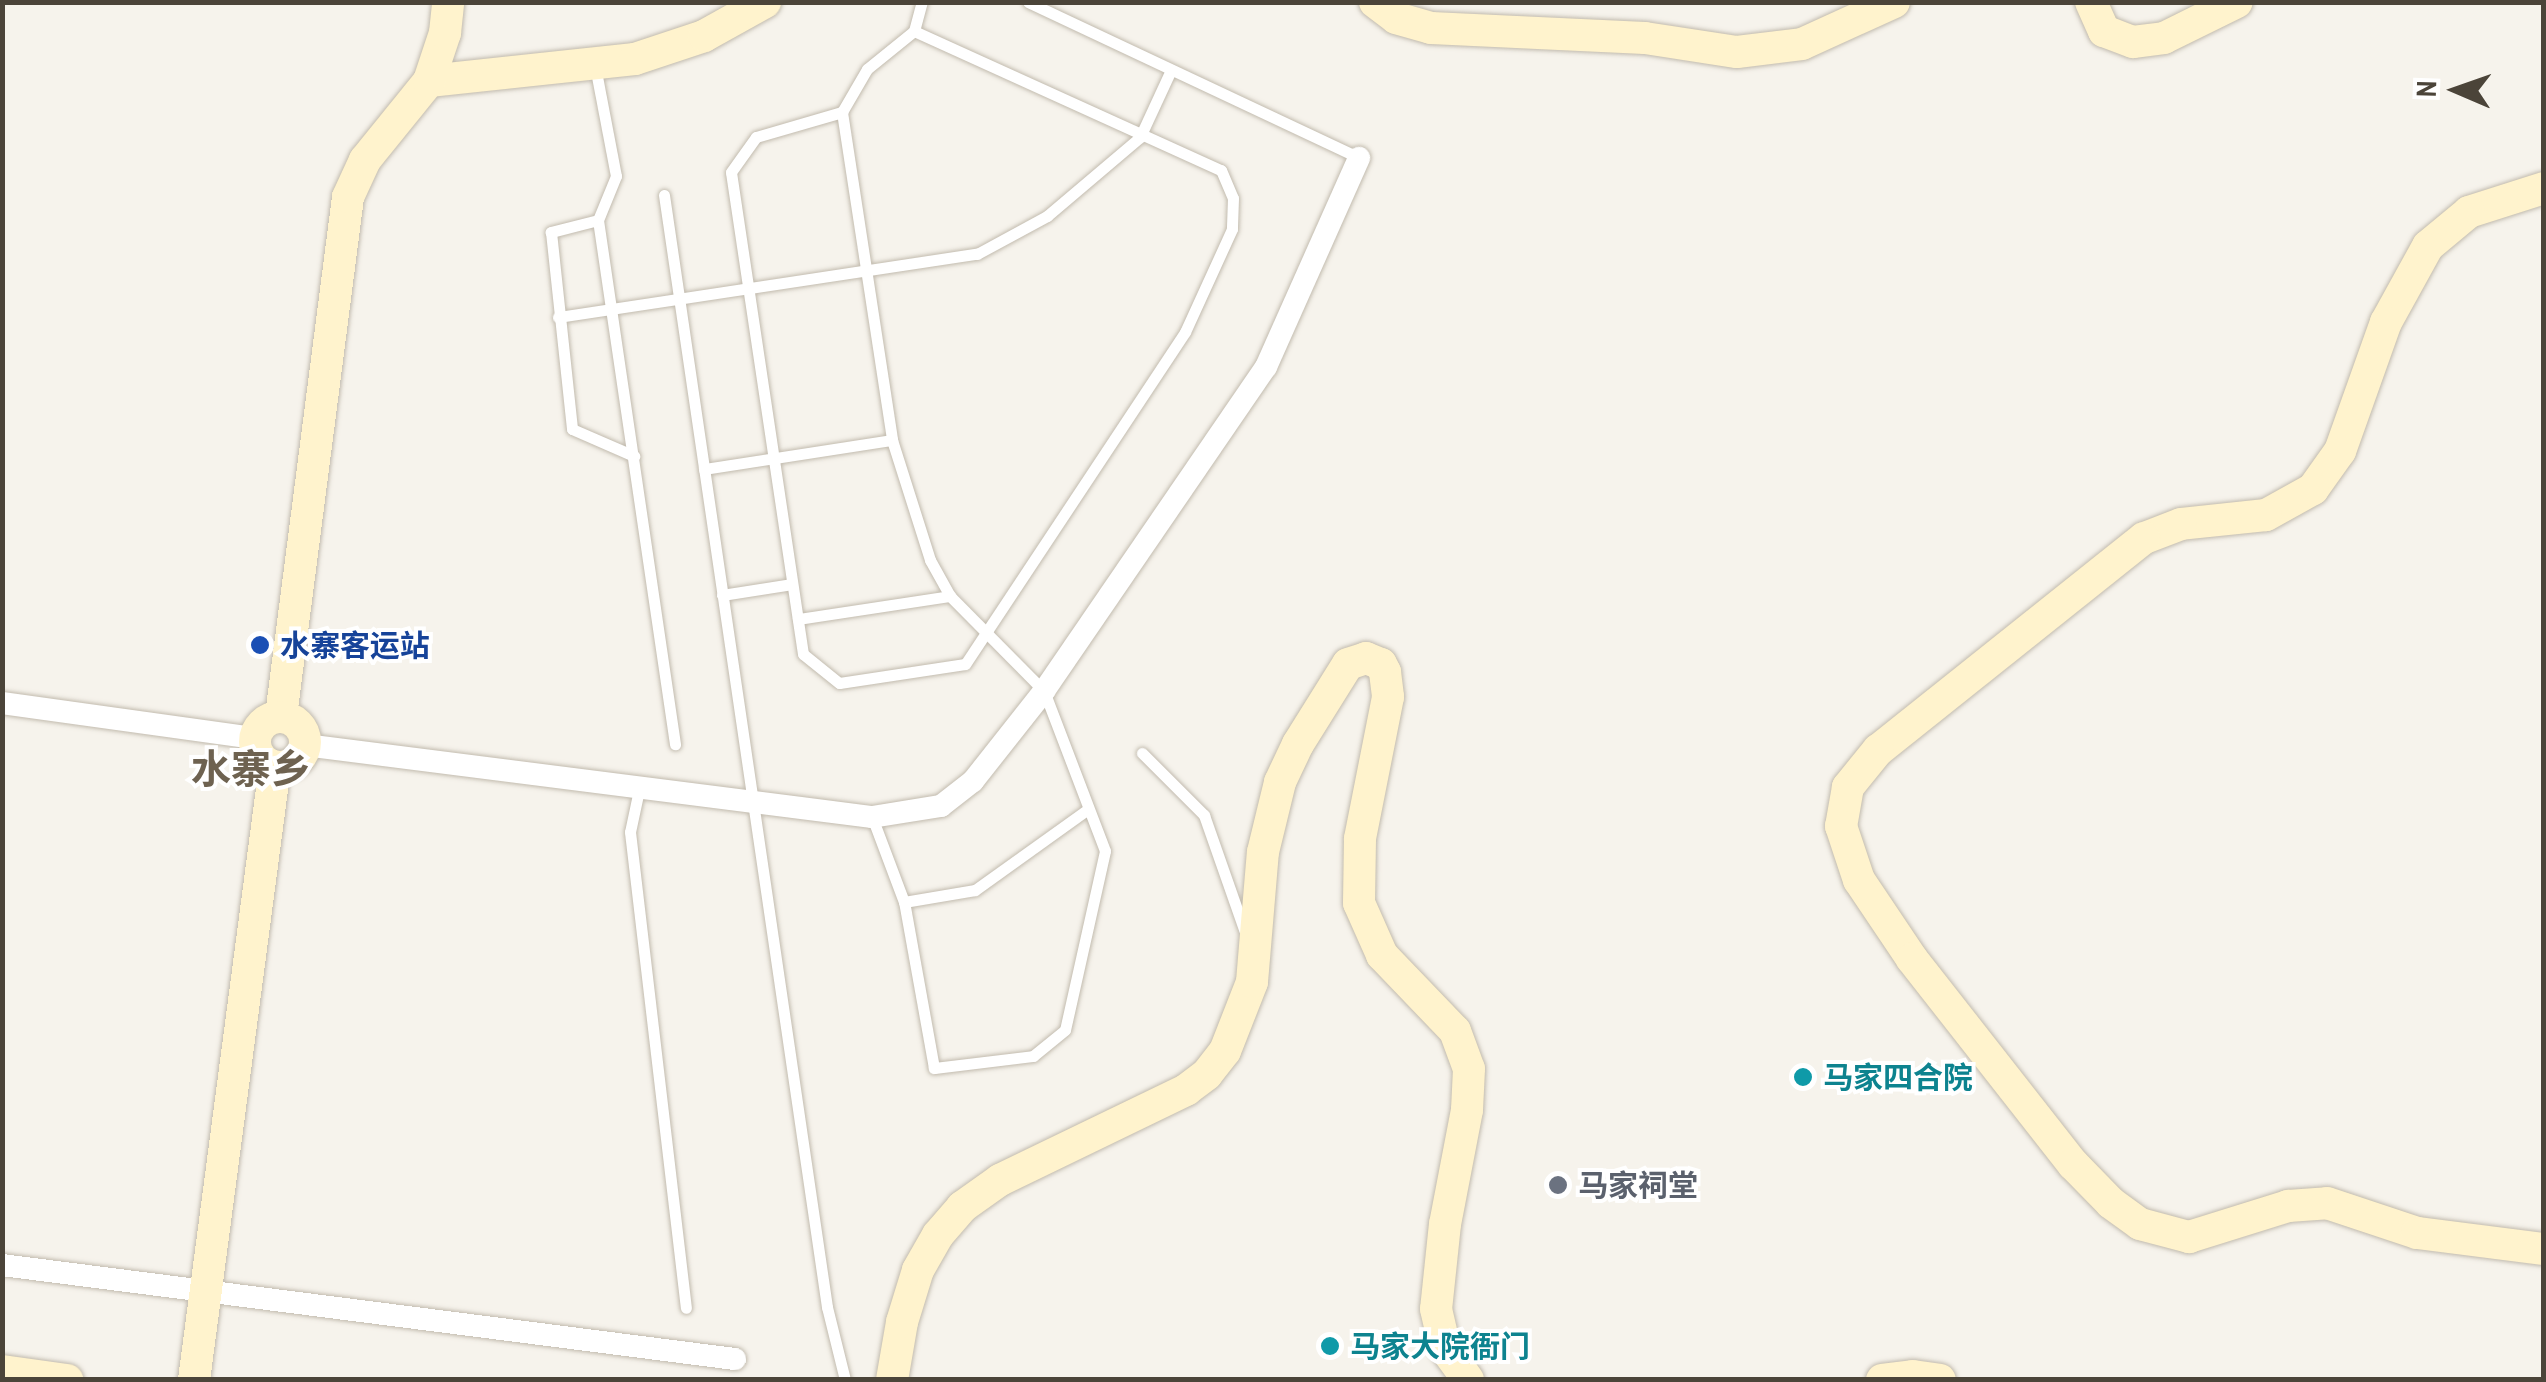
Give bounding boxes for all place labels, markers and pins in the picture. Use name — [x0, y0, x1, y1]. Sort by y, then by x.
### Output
place label: 水寨客运站 — [280, 627, 430, 663]
marker: 水寨客运站 — [249, 634, 271, 656]
place label: 马家四合院 — [1823, 1059, 1973, 1095]
marker: 马家四合院 — [1792, 1066, 1814, 1088]
place label: 马家祠堂 — [1578, 1167, 1698, 1203]
marker: 马家祠堂 — [1547, 1174, 1569, 1196]
place label: 马家大院衙门 — [1350, 1328, 1530, 1364]
marker: 马家大院衙门 — [1319, 1335, 1341, 1357]

